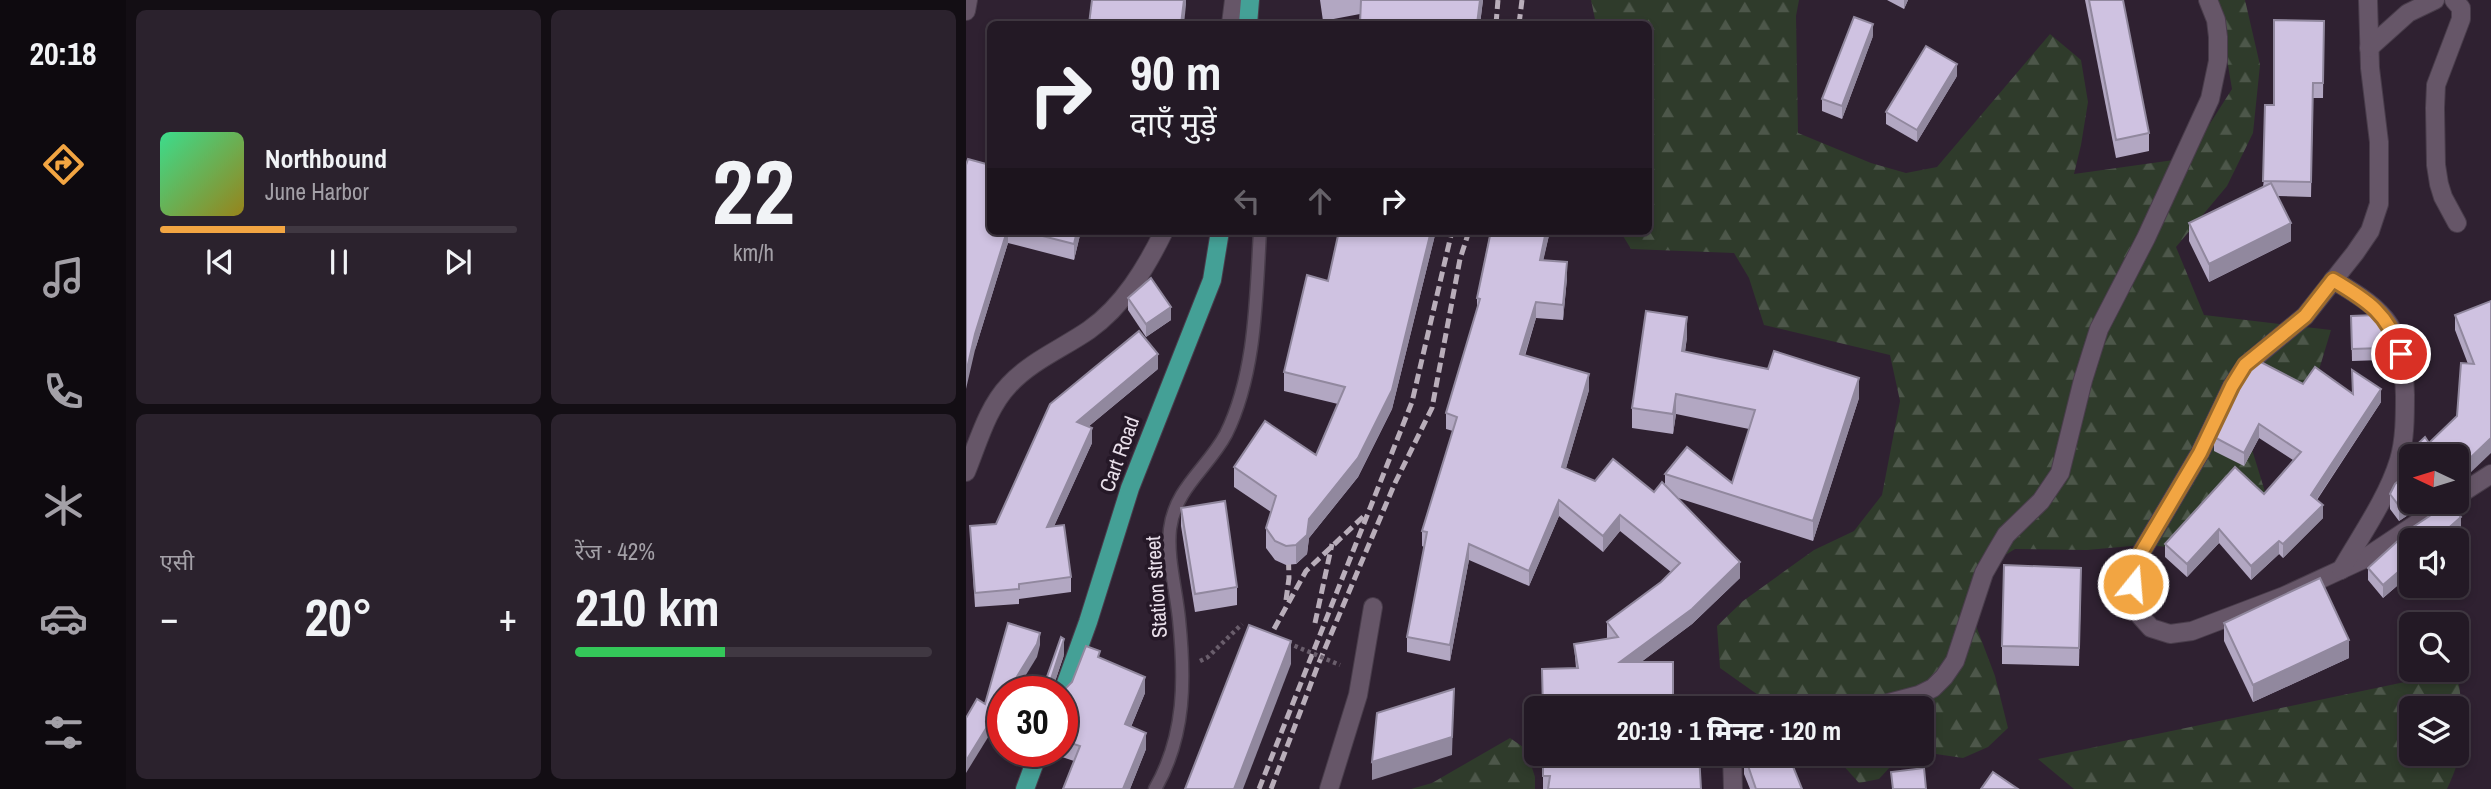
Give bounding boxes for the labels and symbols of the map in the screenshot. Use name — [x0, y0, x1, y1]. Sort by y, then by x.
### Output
pin — [2371, 324, 2431, 384]
street label: Cart Road — [1092, 412, 1146, 496]
north arrow — [2399, 444, 2469, 514]
street label: Station street — [1138, 535, 1174, 639]
position arrow — [2096, 547, 2170, 621]
speed limit sign: 30 — [987, 676, 1078, 767]

